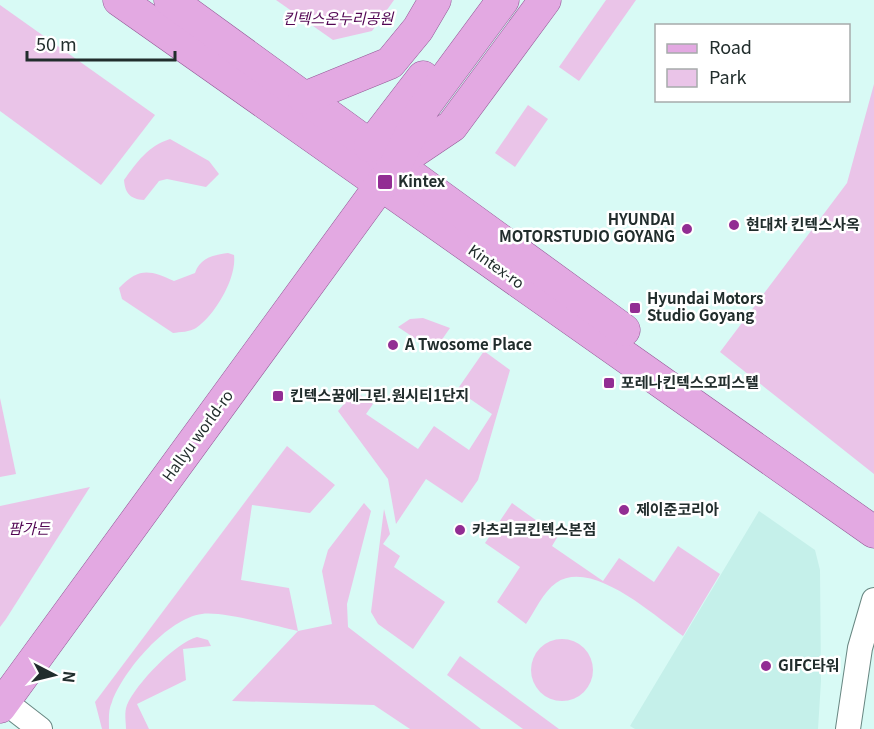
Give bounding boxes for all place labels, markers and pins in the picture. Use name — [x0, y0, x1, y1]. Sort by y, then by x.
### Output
place label: Kintex — [398, 170, 446, 191]
marker: Kintex — [376, 173, 394, 191]
place label: HYUNDAI MOTORSTUDIO GOYANG — [499, 208, 675, 246]
place label: 현대차 킨텍스사옥 — [746, 213, 860, 234]
marker: 현대차 킨텍스사옥 — [727, 218, 741, 232]
marker: HYUNDAI MOTORSTUDIO GOYANG — [680, 222, 694, 236]
place label: Hyundai Motors Studio Goyang — [647, 287, 763, 325]
marker: Hyundai Motors Studio Goyang — [628, 301, 642, 315]
place label: A Twosome Place — [404, 333, 532, 354]
marker: A Twosome Place — [386, 338, 400, 352]
place label: 포레나킨텍스오피스텔 — [621, 371, 759, 392]
marker: 포레나킨텍스오피스텔 — [602, 376, 616, 390]
place label: 킨텍스꿈에그린.원시티1단지 — [290, 384, 469, 405]
marker: 킨텍스꿈에그린.원시티1단지 — [271, 389, 285, 403]
place label: 제이준코리아 — [636, 498, 719, 519]
marker: 제이준코리아 — [617, 503, 631, 517]
place label: 카츠리코킨텍스본점 — [472, 518, 596, 539]
marker: 카츠리코킨텍스본점 — [453, 523, 467, 537]
place label: GIFC타워 — [778, 654, 840, 675]
marker: GIFC타워 — [759, 659, 773, 673]

